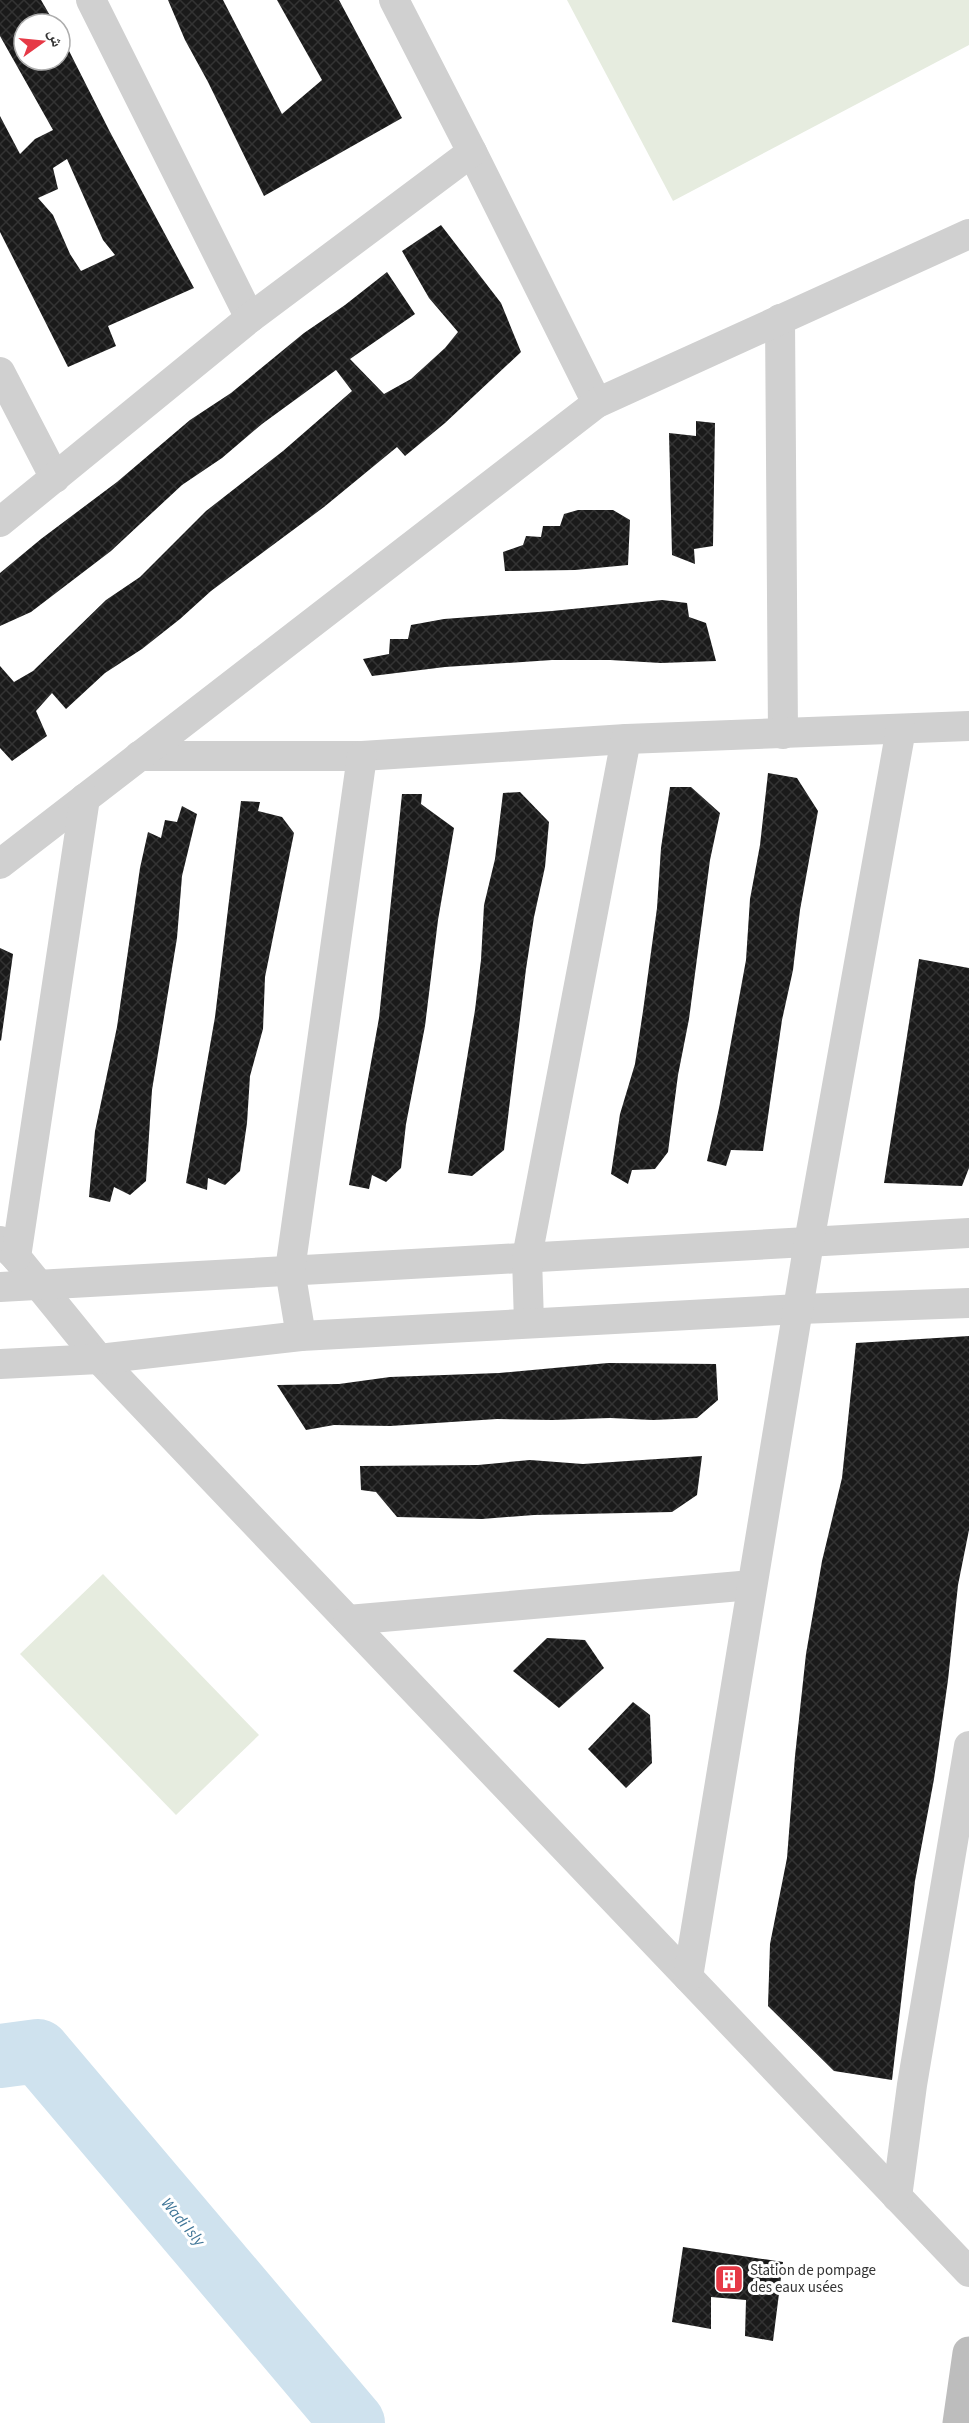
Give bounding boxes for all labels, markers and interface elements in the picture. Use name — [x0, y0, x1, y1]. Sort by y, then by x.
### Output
north arrow — [12, 12, 72, 72]
text: ش — [43, 27, 68, 49]
water label: Wadi Isly — [156, 2193, 210, 2252]
place label: Station de pompage des eaux usées — [750, 2260, 876, 2298]
building icon: Station de pompage des eaux usées — [713, 2263, 745, 2295]

